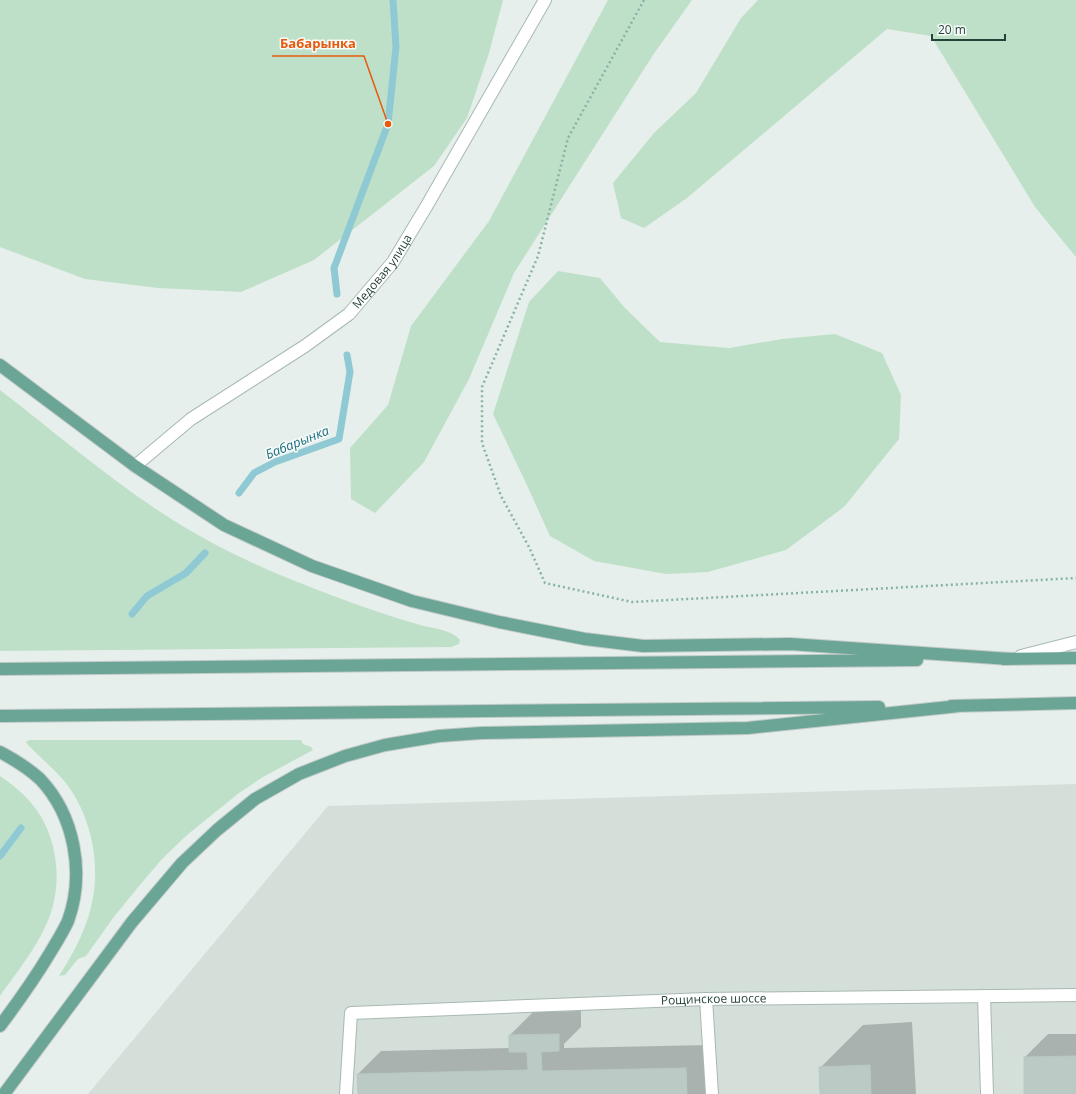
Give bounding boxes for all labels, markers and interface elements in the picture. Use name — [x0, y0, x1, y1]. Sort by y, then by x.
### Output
scale bar — [932, 16, 1005, 42]
text: 20 m — [938, 21, 966, 38]
callout: Бабарынка — [272, 31, 364, 56]
text: Бабарынка — [280, 34, 356, 52]
street label: Медовая улица — [348, 231, 416, 312]
water label: Бабарынка — [262, 421, 332, 463]
street label: Рощинское шоссе — [660, 989, 767, 1009]

